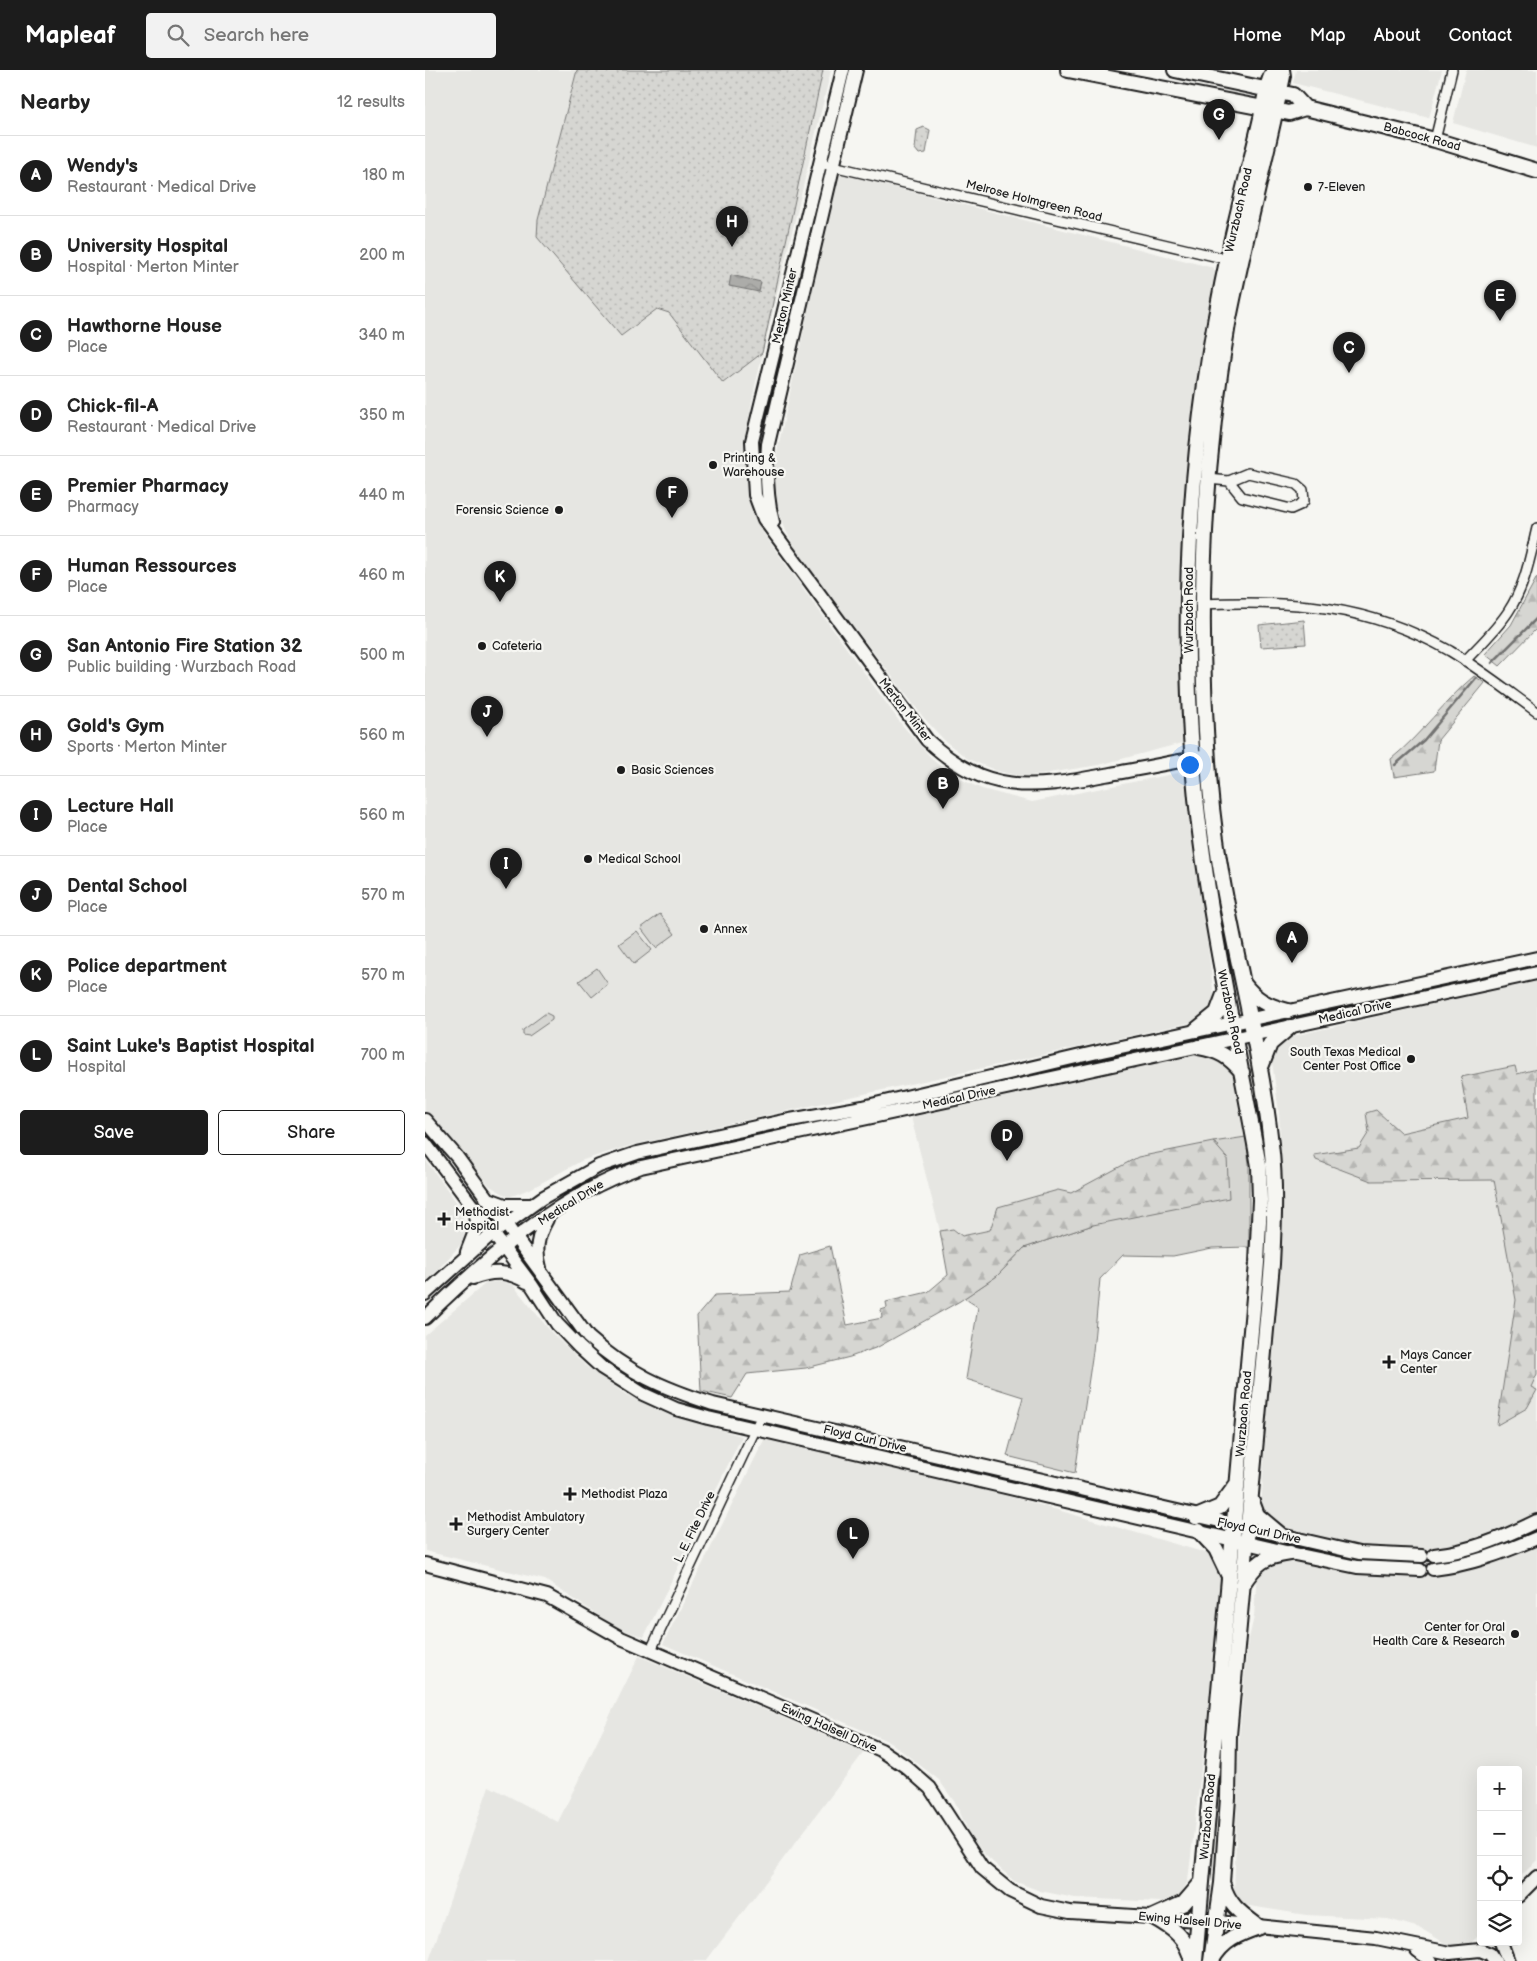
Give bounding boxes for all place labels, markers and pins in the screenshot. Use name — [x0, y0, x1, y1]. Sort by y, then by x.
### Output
pin: G — [1203, 99, 1235, 140]
place label: 7-Eleven — [1318, 180, 1366, 195]
marker: 7-Eleven — [1302, 181, 1314, 193]
pin: H — [716, 206, 748, 247]
pin: E — [1484, 280, 1516, 321]
pin: C — [1333, 332, 1365, 373]
place label: Printing & Warehouse — [723, 451, 784, 480]
marker: Printing & Warehouse — [707, 459, 719, 471]
pin: F — [656, 477, 688, 518]
place label: Forensic Science — [455, 503, 549, 518]
marker: Forensic Science — [553, 504, 565, 516]
pin: K — [484, 561, 516, 602]
place label: Cafeteria — [492, 639, 542, 654]
marker: Cafeteria — [476, 640, 488, 652]
pin: J — [471, 696, 503, 737]
place label: Basic Sciences — [631, 763, 714, 778]
marker: Basic Sciences — [615, 764, 627, 776]
pin: B — [927, 768, 959, 809]
pin: I — [490, 848, 522, 889]
place label: Medical School — [598, 852, 681, 867]
marker: Medical School — [582, 853, 594, 865]
place label: Annex — [714, 922, 748, 937]
pin: A — [1276, 922, 1308, 963]
marker: Annex — [698, 923, 710, 935]
place label: South Texas Medical Center Post Office — [1290, 1045, 1401, 1074]
marker: South Texas Medical Center Post Office — [1405, 1053, 1417, 1065]
pin: D — [991, 1120, 1023, 1161]
place label: Methodist Hospital — [455, 1205, 509, 1234]
marker: Methodist Hospital — [437, 1212, 451, 1226]
place label: Mays Cancer Center — [1400, 1348, 1472, 1377]
marker: Mays Cancer Center — [1382, 1355, 1396, 1369]
marker: Methodist Plaza — [563, 1487, 577, 1501]
place label: Methodist Plaza — [581, 1487, 668, 1502]
place label: Methodist Ambulatory Surgery Center — [467, 1510, 585, 1539]
marker: Methodist Ambulatory Surgery Center — [449, 1517, 463, 1531]
pin: L — [837, 1518, 869, 1559]
place label: Center for Oral Health Care & Research — [1373, 1620, 1505, 1649]
marker: Center for Oral Health Care & Research — [1509, 1628, 1521, 1640]

